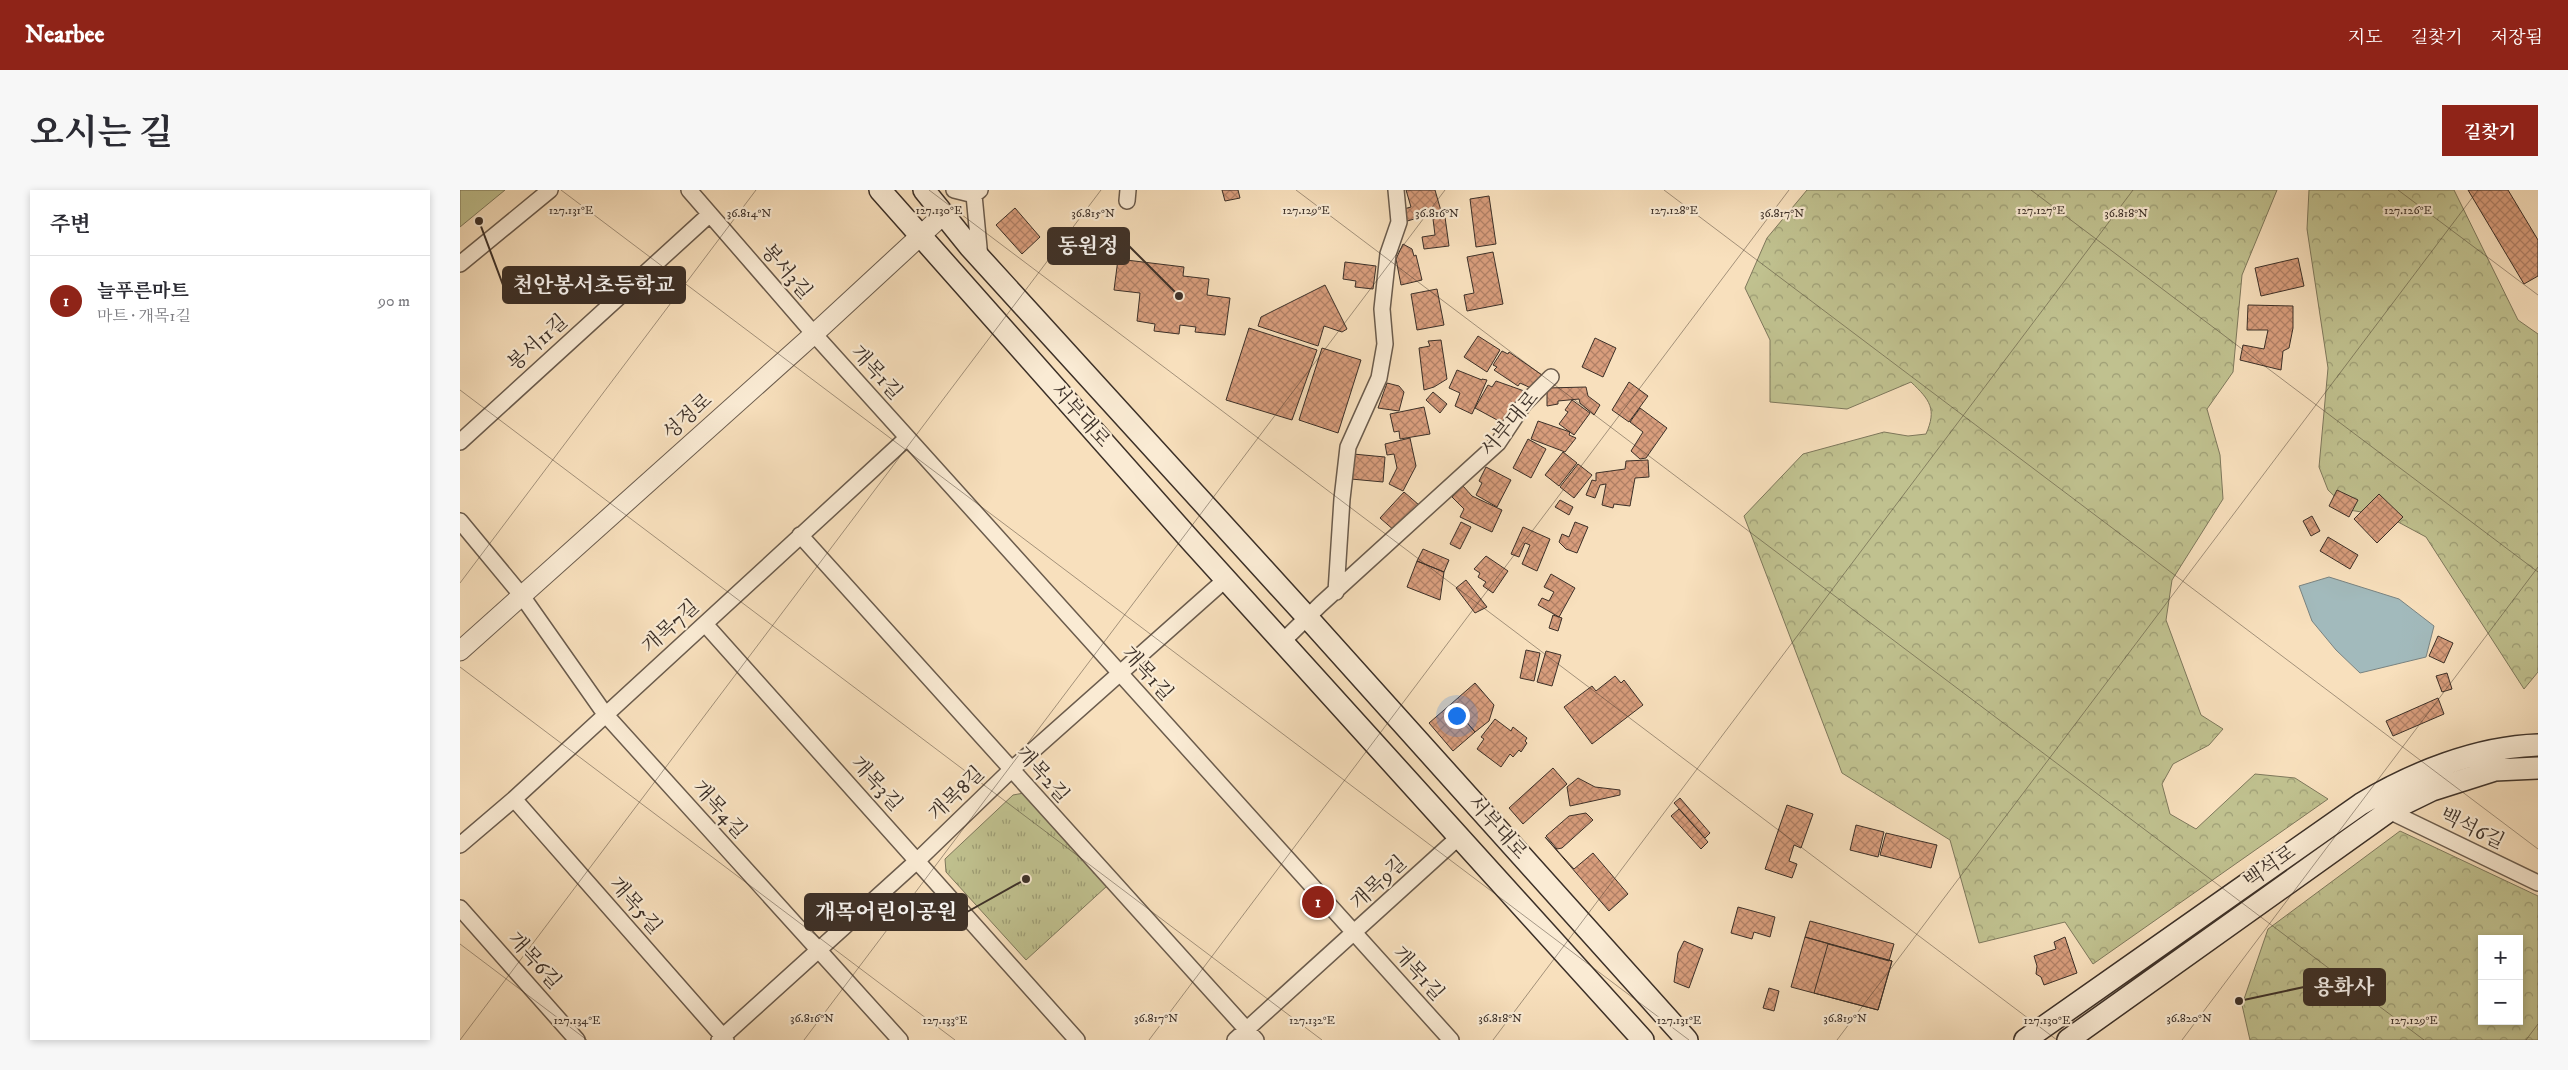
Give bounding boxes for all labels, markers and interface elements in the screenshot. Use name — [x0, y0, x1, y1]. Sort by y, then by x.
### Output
text: Nearbee — [25, 20, 104, 50]
text: 지도 — [2348, 27, 2383, 49]
text: 길찾기 — [2411, 27, 2463, 49]
text: 저장됨 — [2491, 27, 2543, 49]
button: 길찾기 — [2442, 105, 2538, 156]
text: 오시는 길 — [30, 112, 173, 156]
text: 127.131°E — [549, 203, 594, 218]
text: 127.130°E — [916, 203, 963, 218]
text: 127.129°E — [1282, 203, 1330, 218]
text: 127.128°E — [1650, 203, 1698, 218]
text: 127.127°E — [2017, 203, 2065, 218]
text: 127.126°E — [2384, 203, 2432, 218]
text: 36.814°N — [727, 206, 771, 221]
text: 36.815°N — [1071, 206, 1115, 221]
text: 36.816°N — [1415, 206, 1459, 221]
text: 36.817°N — [1760, 206, 1804, 221]
text: 36.818°N — [2104, 206, 2148, 221]
text: 주변 — [50, 212, 91, 238]
callout: 동원정 — [1048, 228, 1129, 264]
text: 동원정 — [1058, 234, 1118, 260]
street label: 봉서3길 — [755, 239, 817, 305]
callout: 천안봉서초등학교 — [503, 267, 685, 303]
text: 천안봉서초등학교 — [513, 273, 675, 299]
text: 늘푸른마트 — [97, 280, 189, 303]
text: 1 — [63, 291, 69, 311]
text: 90 m — [378, 291, 410, 311]
text: 마트 · 개목1길 — [97, 306, 191, 326]
street label: 봉서11길 — [503, 309, 573, 377]
street label: 개목1길 — [845, 340, 907, 406]
street label: 서부대로 — [1045, 379, 1115, 453]
street label: 서부대로 — [1476, 386, 1544, 462]
street label: 성정로 — [658, 388, 718, 446]
street label: 개목7길 — [637, 595, 705, 659]
street label: 개목1길 — [1116, 641, 1178, 707]
your location — [1444, 703, 1470, 729]
street label: 개목2길 — [1010, 741, 1074, 809]
street label: 개목3길 — [845, 751, 907, 817]
street label: 개목8길 — [924, 761, 990, 827]
street label: 개목4길 — [686, 776, 752, 844]
street label: 서부대로 — [1462, 791, 1532, 865]
street label: 백석6길 — [2436, 803, 2508, 855]
street label: 백석로 — [2239, 840, 2301, 894]
street label: 개목9길 — [1346, 851, 1412, 915]
street label: 개목5길 — [603, 872, 667, 940]
pin: 1 — [1302, 883, 1334, 921]
callout: 개목어린이공원 — [805, 894, 967, 930]
text: 개목어린이공원 — [815, 900, 957, 926]
street label: 개목6길 — [502, 927, 566, 995]
map controls — [2478, 935, 2523, 1025]
button: + — [2478, 935, 2523, 980]
street label: 개목1길 — [1387, 941, 1449, 1007]
callout: 용화사 — [2304, 969, 2385, 1005]
text: 용화사 — [2314, 975, 2375, 1001]
button: − — [2478, 980, 2523, 1025]
text: 36.816°N — [790, 1011, 834, 1026]
text: 36.817°N — [1134, 1011, 1178, 1026]
text: 36.818°N — [1478, 1011, 1522, 1026]
text: 36.819°N — [1823, 1011, 1867, 1026]
text: 36.820°N — [2166, 1011, 2212, 1026]
text: 127.134°E — [553, 1013, 601, 1028]
text: 127.133°E — [923, 1013, 968, 1028]
text: 127.132°E — [1289, 1013, 1336, 1028]
text: 127.131°E — [1657, 1013, 1702, 1028]
text: 127.130°E — [2024, 1013, 2071, 1028]
text: 127.129°E — [2390, 1013, 2438, 1028]

